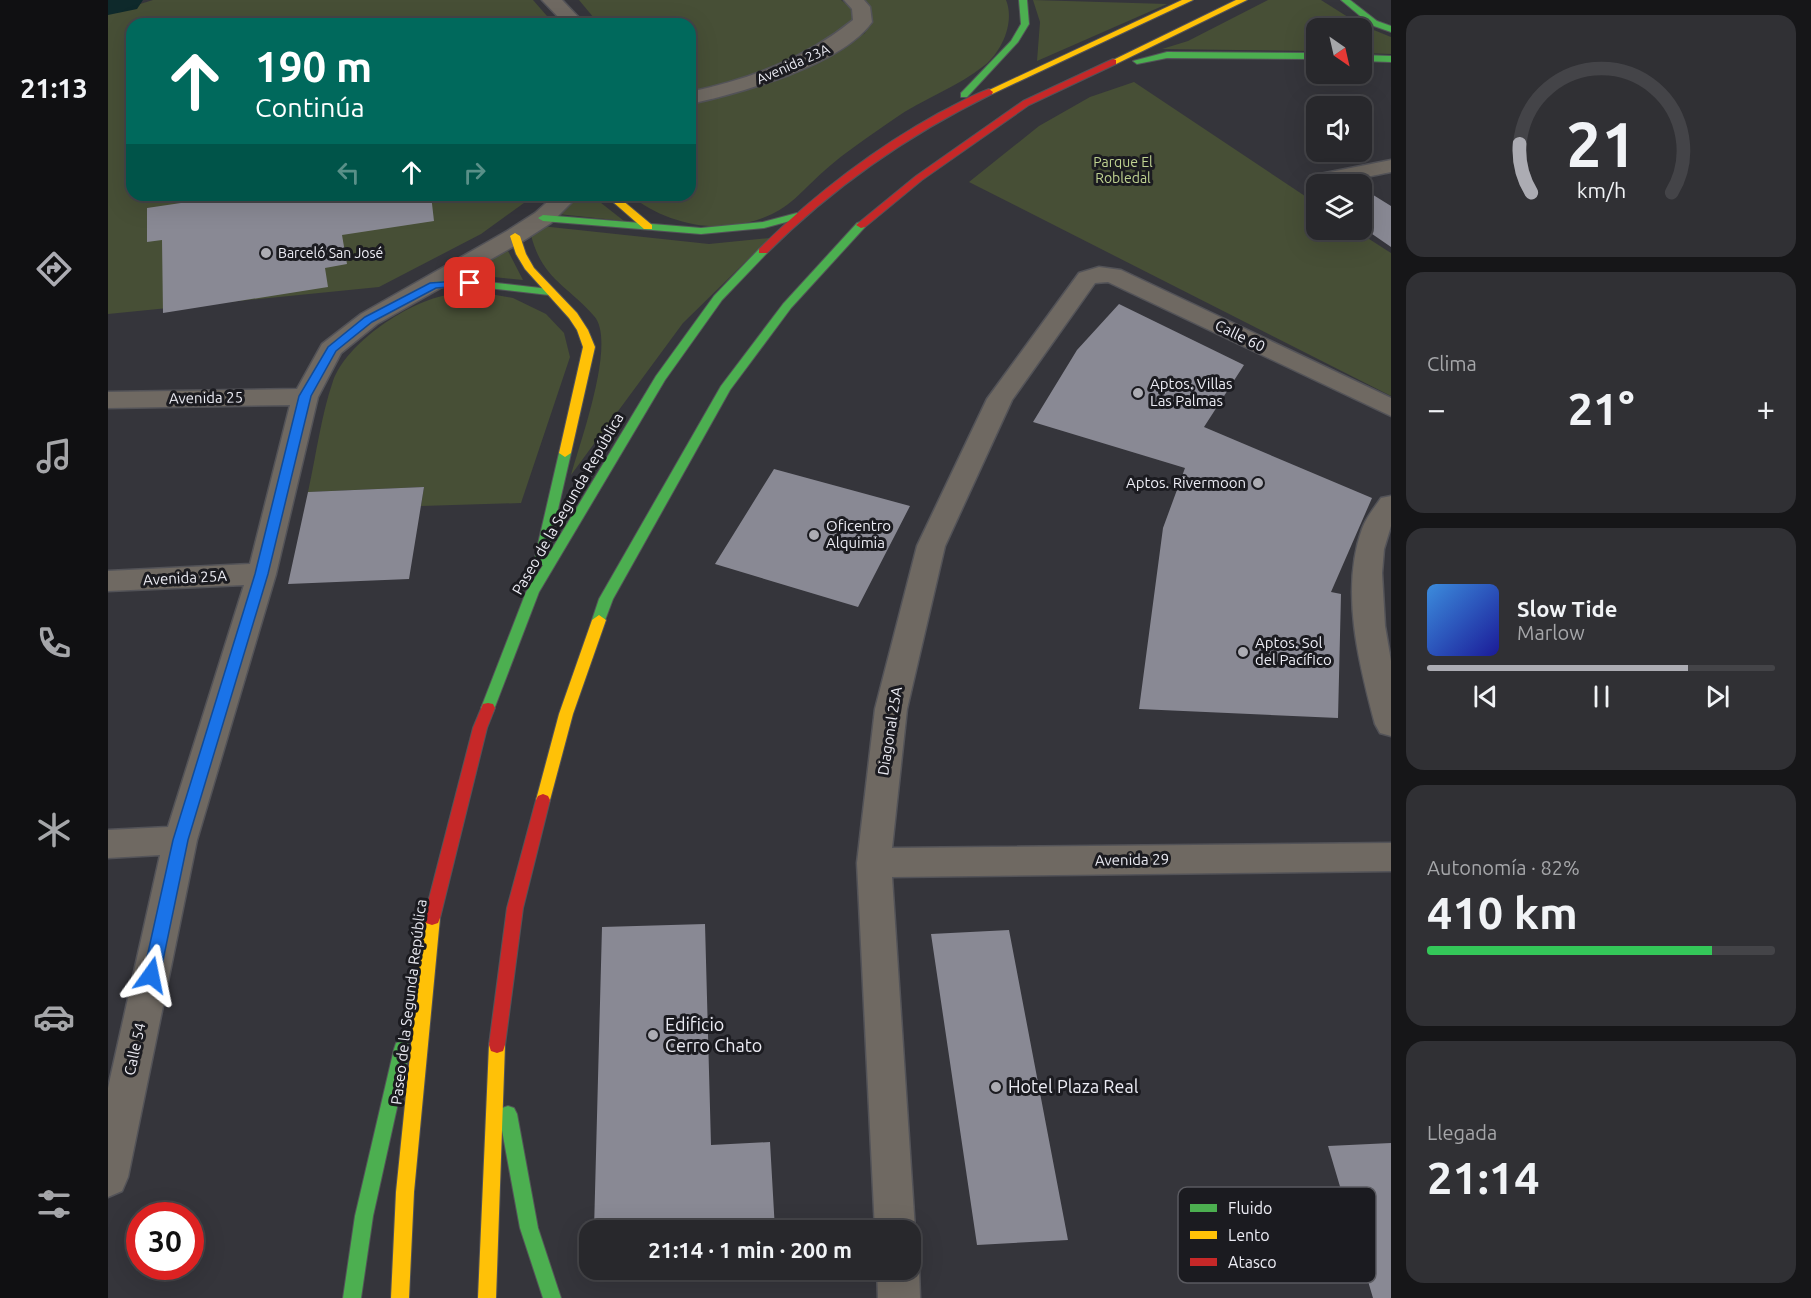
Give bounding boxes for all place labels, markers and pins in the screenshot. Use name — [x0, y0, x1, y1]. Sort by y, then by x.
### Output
place label: Barceló San José — [278, 245, 383, 261]
marker: Barceló San José — [259, 246, 273, 260]
pin — [444, 257, 495, 308]
place label: Aptos. Villas Las Palmas — [1150, 375, 1233, 409]
marker: Aptos. Villas Las Palmas — [1131, 386, 1145, 400]
place label: Aptos. Rivermoon — [1126, 474, 1246, 491]
marker: Aptos. Rivermoon — [1251, 476, 1265, 490]
place label: Oficentro Alquimia — [826, 517, 891, 551]
marker: Oficentro Alquimia — [807, 528, 821, 542]
place label: Aptos. Sol del Pacífico — [1255, 634, 1332, 668]
marker: Aptos. Sol del Pacífico — [1236, 645, 1250, 659]
place label: Edificio Cerro Chato — [665, 1014, 762, 1055]
marker: Edificio Cerro Chato — [646, 1028, 660, 1042]
place label: Hotel Plaza Real — [1008, 1076, 1139, 1096]
marker: Hotel Plaza Real — [989, 1080, 1003, 1094]

